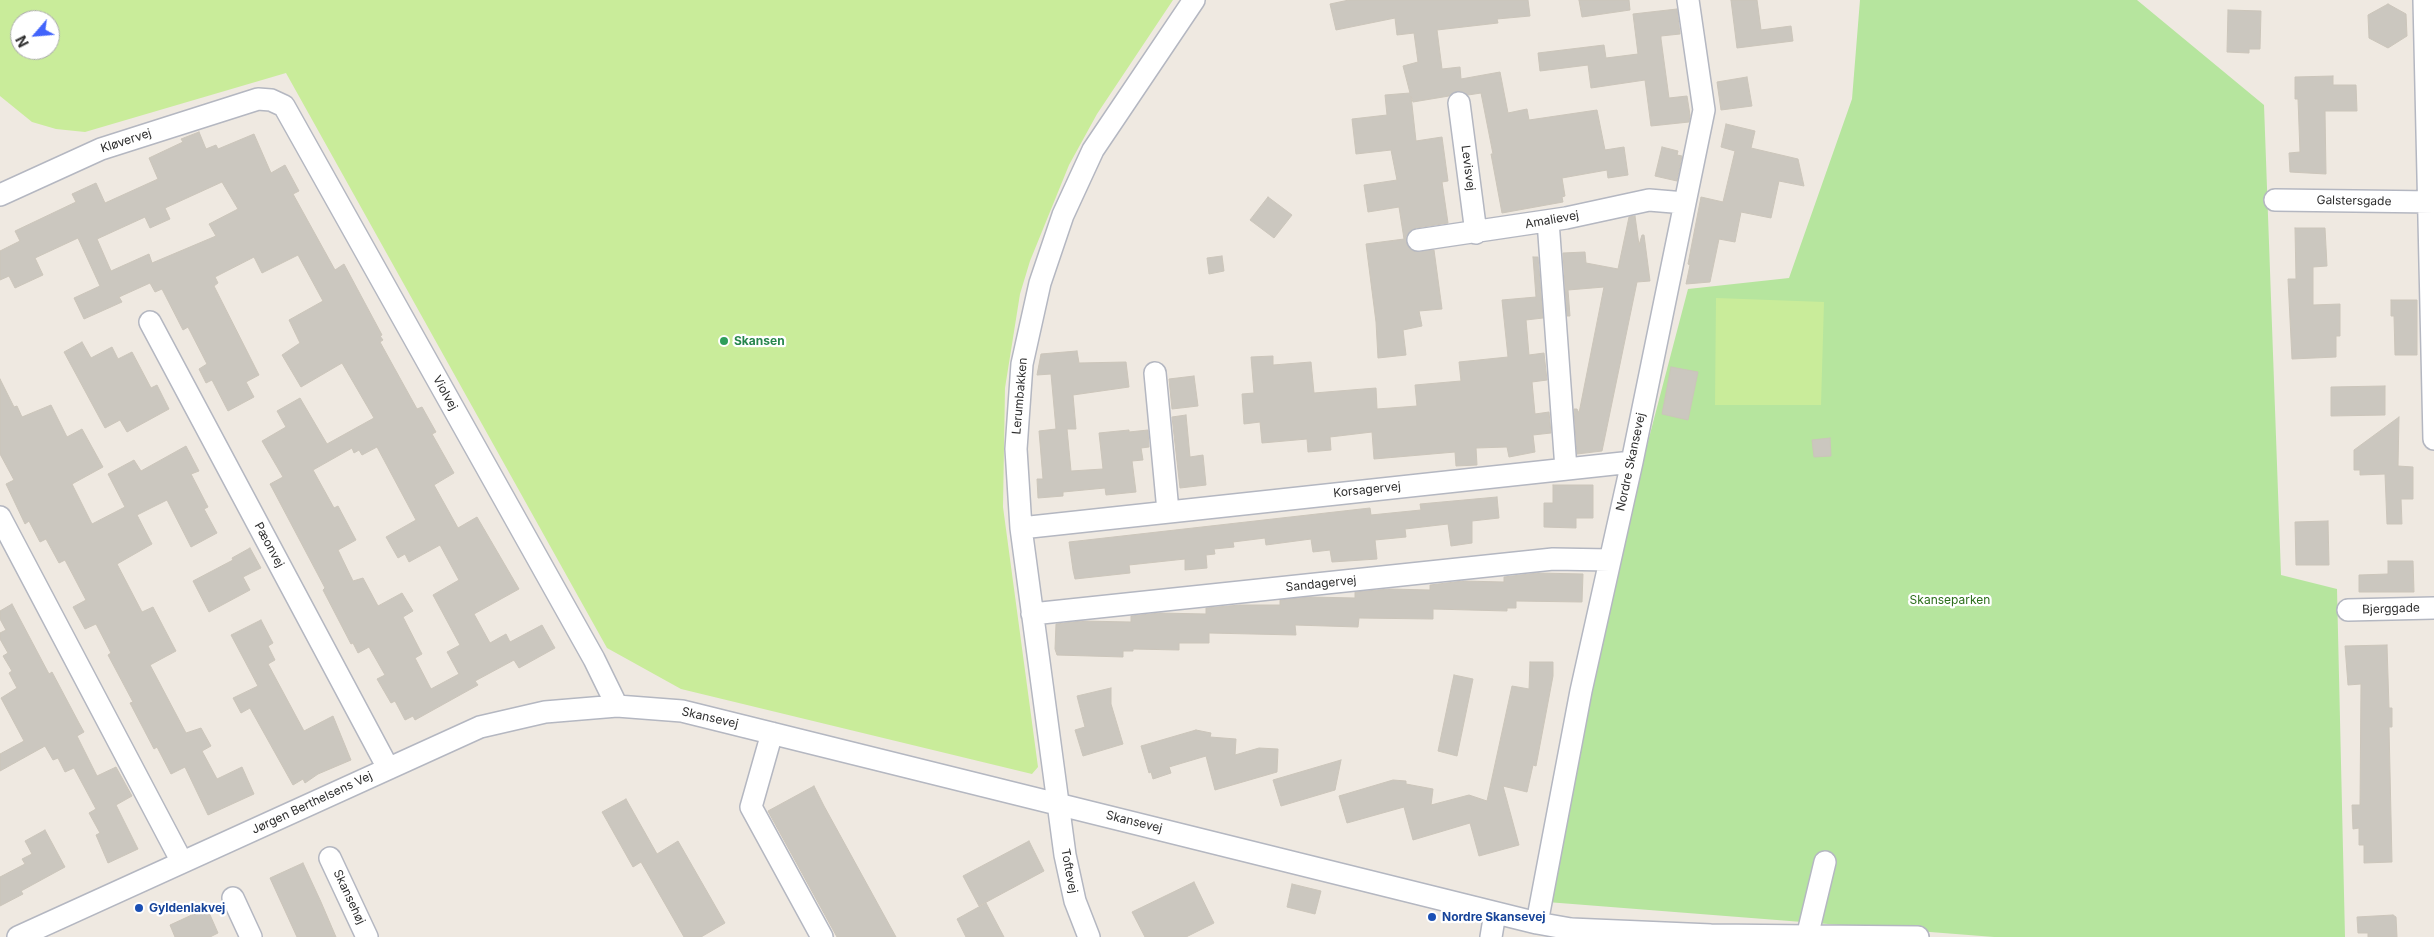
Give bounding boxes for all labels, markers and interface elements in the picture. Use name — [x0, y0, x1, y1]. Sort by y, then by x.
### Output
north arrow — [10, 10, 60, 60]
text: N — [12, 33, 32, 50]
street label: Kløvervej — [99, 126, 153, 156]
street label: Levisvej — [1458, 144, 1478, 192]
street label: Galstersgade — [2316, 193, 2392, 209]
street label: Amalievej — [1524, 208, 1580, 232]
place label: Skansen — [734, 334, 785, 348]
marker: Skansen — [718, 335, 730, 347]
street label: Lerumbakken — [1009, 357, 1031, 435]
street label: Violvej — [430, 373, 460, 413]
street label: Nordre Skansevej — [1614, 411, 1648, 513]
street label: Korsagervej — [1333, 479, 1401, 501]
street label: Pæonvej — [251, 520, 287, 570]
street label: Sandagervej — [1285, 573, 1357, 595]
park label: Skanseparken — [1910, 593, 1990, 607]
street label: Bjerggade — [2362, 601, 2420, 617]
street label: Skansevej — [680, 705, 740, 731]
street label: Jørgen Berthelsens Vej — [249, 769, 375, 837]
street label: Skansevej — [1104, 808, 1164, 836]
street label: Toftevej — [1058, 848, 1080, 894]
street label: Skansehøj — [330, 867, 368, 927]
place label: Gyldenlakvej — [149, 901, 225, 915]
marker: Gyldenlakvej — [133, 902, 145, 914]
place label: Nordre Skansevej — [1442, 910, 1546, 924]
marker: Nordre Skansevej — [1426, 911, 1438, 923]

